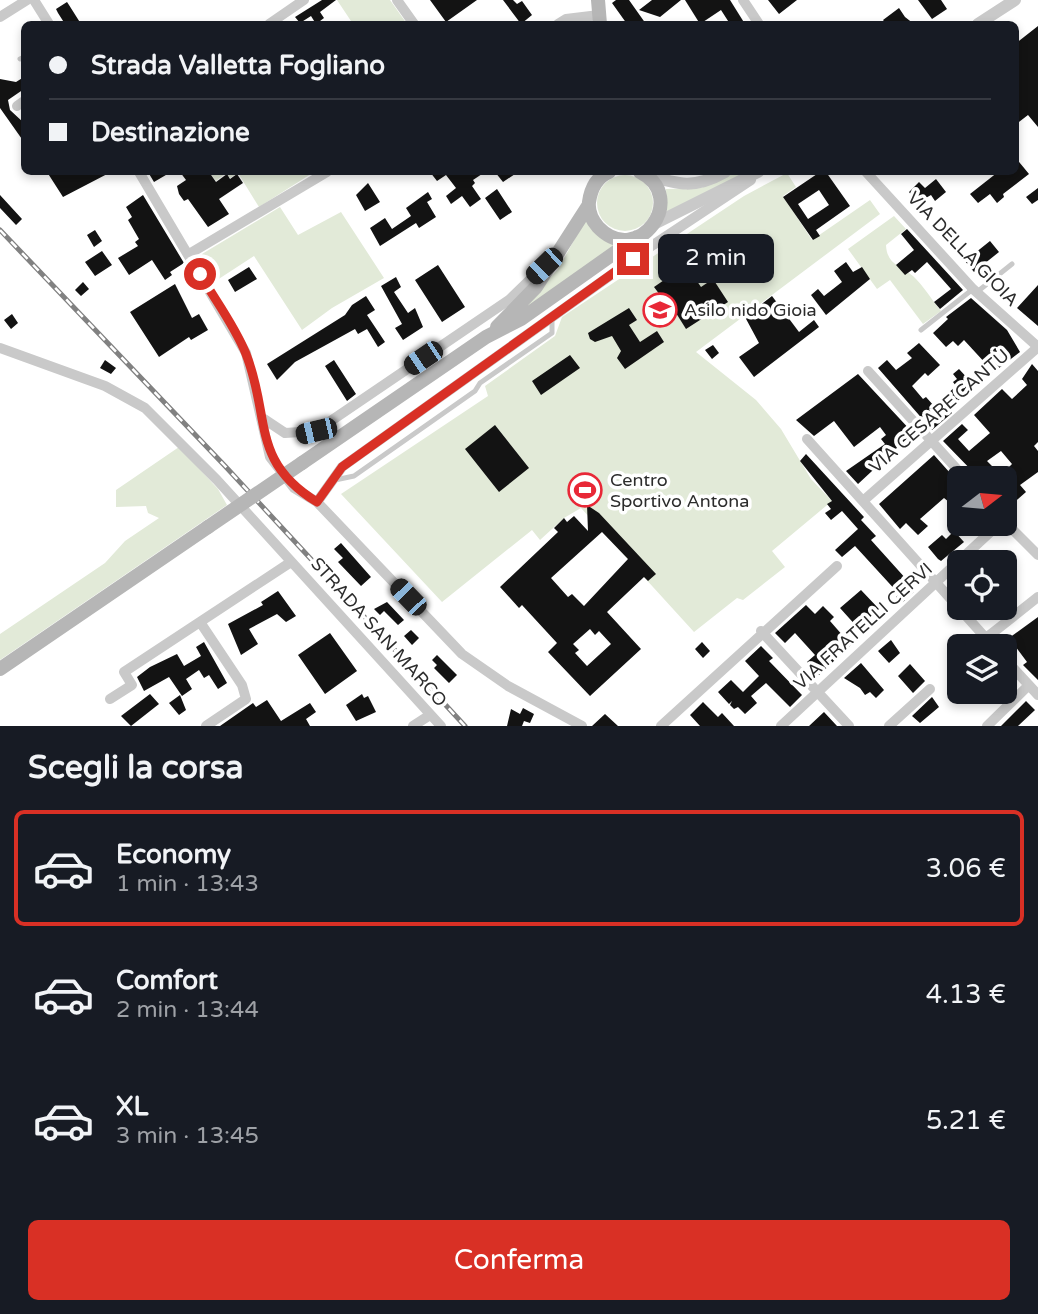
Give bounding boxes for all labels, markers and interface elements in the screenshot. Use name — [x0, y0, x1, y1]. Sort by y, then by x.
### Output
text: Strada Valletta Fogliano — [91, 50, 385, 81]
text: Destinazione — [91, 117, 250, 148]
street label: VIA DELLA GIOIA — [903, 187, 1023, 311]
callout: 2 min — [658, 234, 773, 284]
route end — [617, 243, 649, 275]
car — [522, 244, 567, 288]
text: 2 min — [685, 244, 747, 272]
route start — [184, 258, 216, 290]
school or university icon: Asilo nido Gioia — [641, 291, 679, 329]
place label: Asilo nido Gioia — [684, 299, 817, 321]
car — [400, 338, 447, 378]
street label: VIA CESARE CANTÙ — [865, 344, 1013, 478]
car — [294, 416, 339, 446]
north arrow — [947, 466, 1017, 536]
map controls — [947, 466, 1017, 704]
place label: Centro Sportivo Antona — [610, 469, 749, 512]
sports icon: Centro Sportivo Antona — [566, 471, 604, 509]
button: locate — [947, 550, 1017, 620]
street label: STRADA SAN MARCO — [306, 553, 452, 711]
street label: VIA FRATELLI CERVI — [789, 558, 937, 694]
car — [386, 575, 431, 619]
button: layers — [947, 634, 1017, 704]
text: Scegli la corsa — [28, 749, 243, 787]
icon: car — [32, 837, 95, 900]
text: Economy — [116, 839, 231, 870]
text: 3.06 € — [926, 853, 1006, 884]
text: 1 min · 13:43 — [116, 870, 259, 898]
icon: car — [32, 963, 95, 1026]
text: Comfort — [116, 965, 218, 996]
text: 4.13 € — [926, 979, 1006, 1010]
text: 2 min · 13:44 — [116, 996, 259, 1024]
icon: car — [32, 1089, 95, 1152]
text: XL — [116, 1091, 148, 1122]
text: 5.21 € — [926, 1105, 1006, 1136]
text: 3 min · 13:45 — [116, 1122, 259, 1150]
button: Conferma — [28, 1220, 1010, 1300]

